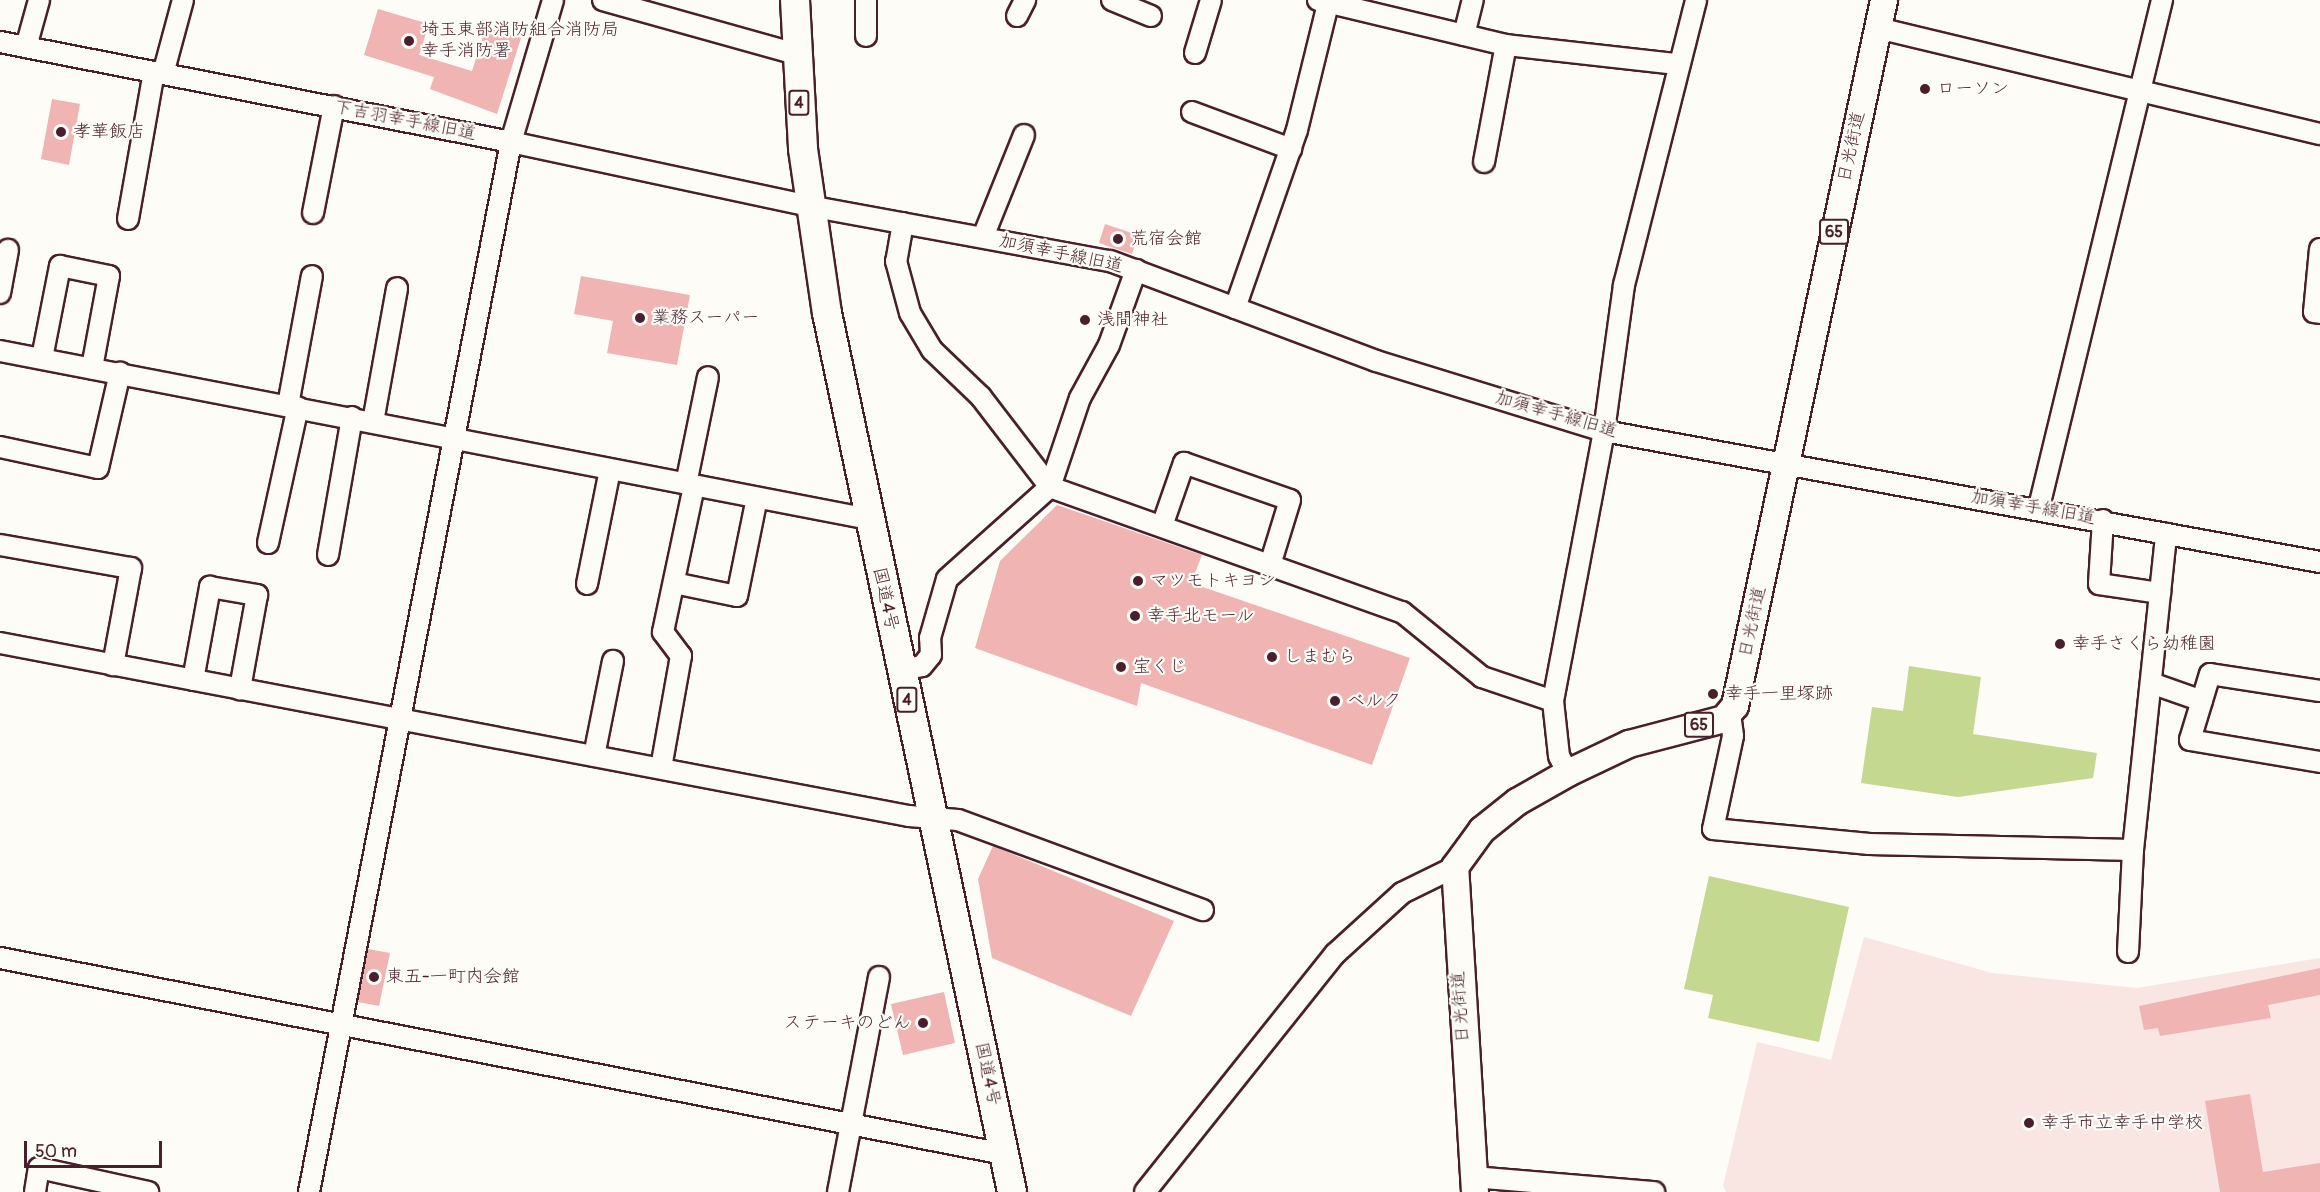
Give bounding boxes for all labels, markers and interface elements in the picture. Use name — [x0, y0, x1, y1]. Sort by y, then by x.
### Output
place label: 埼玉東部消防組合消防局 幸手消防署 — [421, 20, 619, 63]
marker: 埼玉東部消防組合消防局 幸手消防署 — [402, 34, 416, 48]
place label: ローソン — [1937, 78, 2009, 100]
marker: ローソン — [1918, 82, 1932, 96]
road number: 4 — [787, 90, 811, 116]
street label: 下吉羽幸手線旧道 — [332, 97, 478, 145]
street label: 日光街道 — [1834, 110, 1870, 184]
place label: 孝華飯店 — [73, 121, 145, 143]
marker: 孝華飯店 — [54, 125, 68, 139]
road number: 65 — [1819, 219, 1849, 245]
place label: 荒宿会館 — [1130, 228, 1202, 250]
street label: 加須幸手線旧道 — [997, 230, 1125, 278]
marker: 荒宿会館 — [1111, 232, 1125, 246]
place label: 業務スーパー — [652, 307, 759, 329]
place label: 浅間神社 — [1097, 309, 1169, 331]
marker: 業務スーパー — [633, 311, 647, 325]
marker: 浅間神社 — [1078, 313, 1092, 327]
street label: 加須幸手線旧道 — [1492, 387, 1620, 443]
street label: 加須幸手線旧道 — [1969, 486, 2097, 530]
street label: 国道4号 — [868, 565, 902, 633]
place label: マツモトキヨシ — [1150, 570, 1276, 592]
marker: マツモトキヨシ — [1131, 574, 1145, 588]
street label: 日光街道 — [1735, 585, 1771, 659]
place label: 幸手北モール — [1147, 605, 1255, 627]
marker: 幸手北モール — [1128, 609, 1142, 623]
place label: 幸手さくら幼稚園 — [2072, 633, 2216, 655]
marker: 幸手さくら幼稚園 — [2053, 637, 2067, 651]
place label: しまむら — [1284, 646, 1356, 668]
marker: しまむら — [1265, 650, 1279, 664]
place label: 宝くじ — [1133, 656, 1187, 678]
marker: 宝くじ — [1114, 660, 1128, 674]
place label: 幸手一里塚跡 — [1725, 683, 1833, 705]
road number: 4 — [895, 687, 919, 713]
marker: 幸手一里塚跡 — [1706, 687, 1720, 701]
place label: ベルク — [1347, 690, 1401, 712]
marker: ベルク — [1328, 694, 1342, 708]
road number: 65 — [1684, 712, 1714, 738]
place label: 東五-一町内会館 — [386, 966, 520, 988]
marker: 東五-一町内会館 — [367, 970, 381, 984]
street label: 日光街道 — [1448, 970, 1474, 1044]
place label: ステーキのどん — [785, 1012, 911, 1034]
marker: ステーキのどん — [916, 1016, 930, 1030]
street label: 国道4号 — [970, 1040, 1004, 1108]
place label: 幸手市立幸手中学校 — [2041, 1112, 2203, 1134]
marker: 幸手市立幸手中学校 — [2022, 1116, 2036, 1130]
scale bar — [27, 1129, 165, 1167]
text: 50 m — [35, 1140, 77, 1163]

